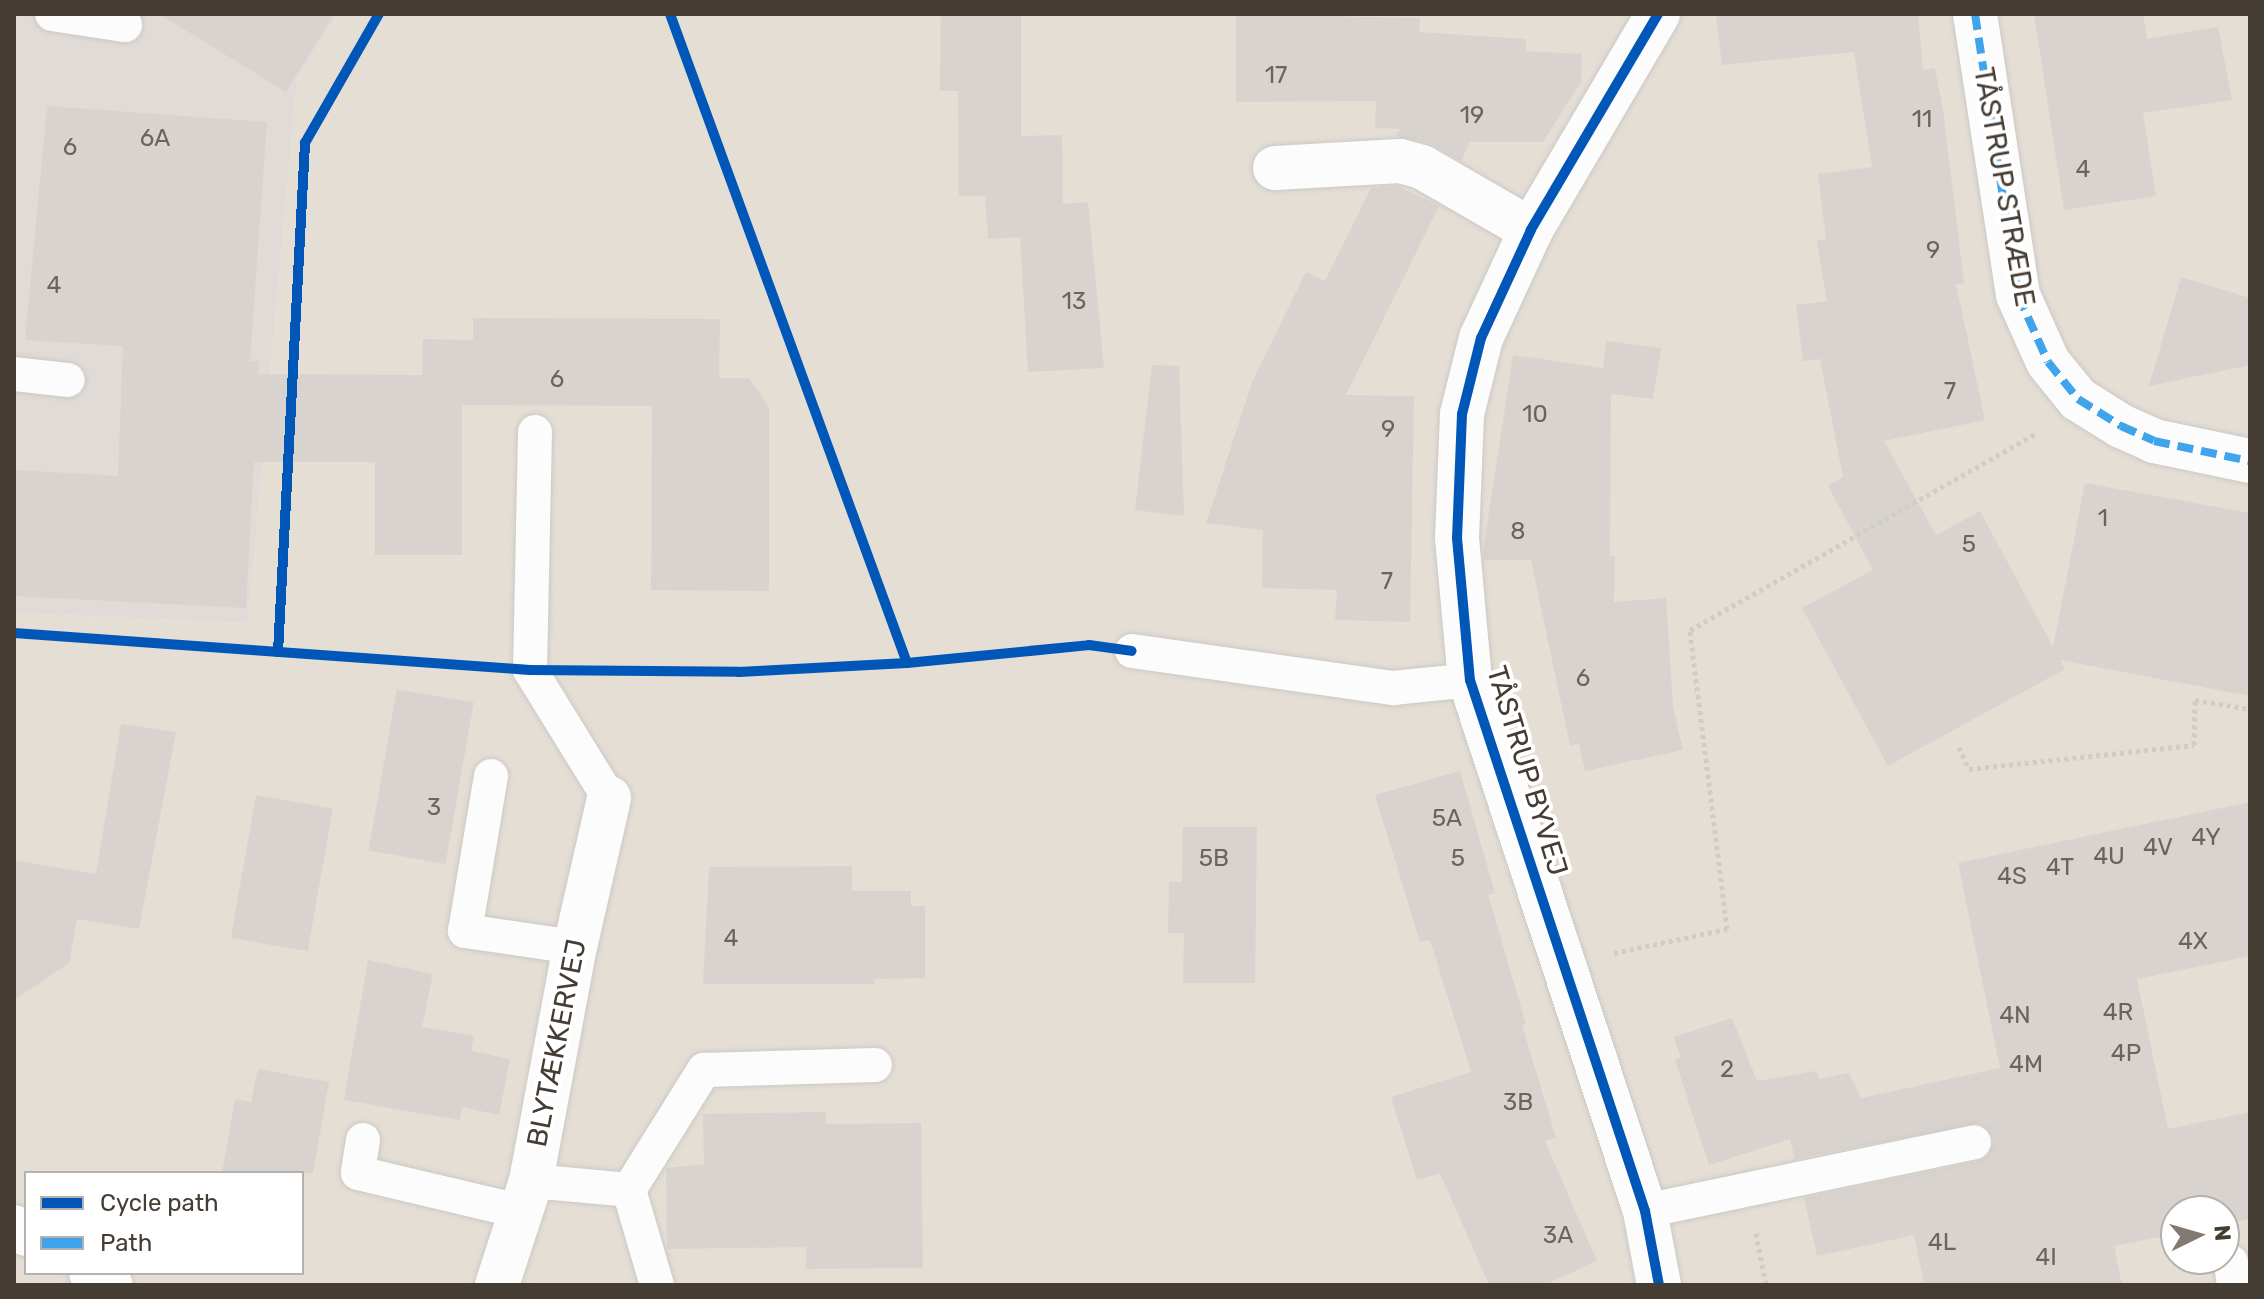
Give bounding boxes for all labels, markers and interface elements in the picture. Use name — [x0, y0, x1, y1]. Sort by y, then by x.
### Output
house number: 17 — [1265, 62, 1287, 90]
street label: TÅSTRUP STRÆDE — [1966, 64, 2042, 310]
house number: 19 — [1460, 102, 1484, 130]
house number: 11 — [1912, 106, 1932, 134]
house number: 6A — [140, 125, 170, 153]
house number: 6 — [63, 134, 77, 162]
house number: 4 — [2076, 156, 2090, 184]
house number: 9 — [1926, 237, 1940, 265]
house number: 4 — [47, 272, 61, 300]
house number: 13 — [1062, 288, 1086, 316]
house number: 6 — [550, 366, 564, 394]
house number: 7 — [1944, 378, 1956, 406]
house number: 10 — [1522, 401, 1548, 429]
house number: 9 — [1381, 416, 1395, 444]
house number: 1 — [2098, 505, 2108, 533]
house number: 8 — [1510, 518, 1526, 546]
house number: 5 — [1962, 531, 1976, 559]
house number: 7 — [1381, 568, 1393, 596]
street label: TÅSTRUP BYVEJ — [1479, 662, 1575, 880]
house number: 6 — [1576, 665, 1590, 693]
house number: 3 — [427, 794, 441, 822]
house number: 5A — [1432, 805, 1462, 833]
house number: 4Y — [2191, 824, 2221, 852]
house number: 4V — [2143, 834, 2173, 862]
house number: 4U — [2093, 843, 2125, 871]
house number: 5B — [1199, 845, 1229, 873]
house number: 5 — [1451, 845, 1465, 873]
house number: 4T — [2046, 854, 2074, 882]
house number: 4S — [1997, 863, 2027, 891]
house number: 4 — [724, 925, 738, 953]
house number: 4X — [2178, 928, 2208, 956]
street label: BLYTÆKKERVEJ — [520, 936, 594, 1150]
house number: 4R — [2103, 999, 2133, 1027]
house number: 4N — [1999, 1002, 2031, 1030]
house number: 4P — [2111, 1040, 2141, 1068]
house number: 4M — [2009, 1051, 2043, 1079]
house number: 2 — [1720, 1056, 1734, 1084]
house number: 3B — [1503, 1089, 1533, 1117]
legend — [24, 1171, 304, 1275]
text: Cycle path — [100, 1189, 219, 1217]
north arrow — [2160, 1195, 2240, 1275]
house number: 3A — [1543, 1222, 1573, 1250]
text: N — [2208, 1224, 2237, 1242]
text: Path — [100, 1229, 152, 1257]
house number: 4L — [1928, 1229, 1956, 1257]
house number: 4I — [2035, 1244, 2057, 1272]

